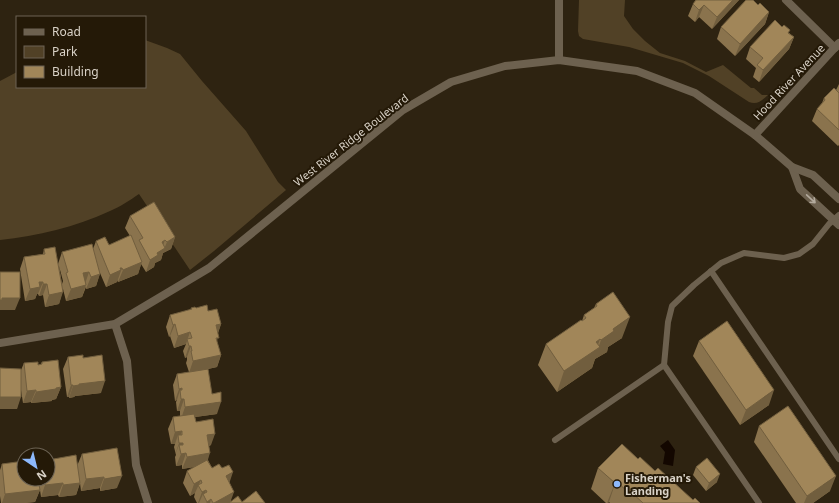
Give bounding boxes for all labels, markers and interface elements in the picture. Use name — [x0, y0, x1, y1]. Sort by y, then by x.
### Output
legend — [16, 16, 146, 88]
text: Road — [52, 23, 81, 40]
street label: Hood River Avenue — [750, 40, 828, 123]
text: Park — [52, 43, 78, 60]
text: Building — [52, 63, 99, 80]
street label: West River Ridge Boulevard — [290, 90, 411, 189]
one-way arrow — [806, 194, 816, 204]
north arrow — [16, 447, 56, 487]
text: N — [34, 467, 50, 484]
place label: Fisherman's Landing — [625, 470, 691, 498]
marker: Fisherman's Landing — [612, 479, 622, 489]

